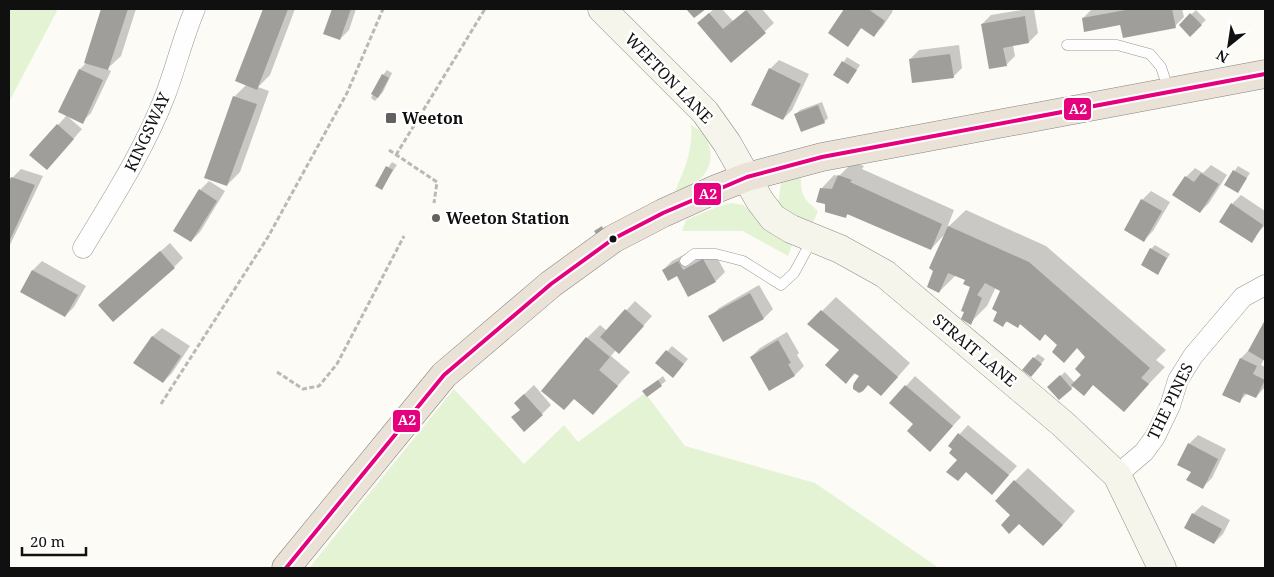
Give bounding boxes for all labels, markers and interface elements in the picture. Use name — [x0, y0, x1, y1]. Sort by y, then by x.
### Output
north arrow — [1204, 20, 1254, 70]
street label: WEETON LANE — [620, 28, 718, 128]
text: N — [1213, 46, 1232, 68]
street label: KINGSWAY — [119, 88, 175, 175]
line badge: A2 — [1063, 97, 1092, 121]
text: A2 — [1069, 99, 1087, 118]
place label: Weeton — [402, 107, 464, 129]
marker: Weeton — [384, 111, 398, 125]
line badge: A2 — [693, 182, 722, 206]
text: A2 — [699, 184, 717, 203]
place label: Weeton Station — [446, 207, 570, 229]
marker: Weeton Station — [430, 212, 442, 224]
unlabelled marker — [608, 234, 618, 244]
street label: STRAIT LANE — [928, 308, 1022, 392]
street label: THE PINES — [1142, 359, 1198, 443]
line badge: A2 — [392, 409, 421, 433]
text: A2 — [398, 410, 416, 429]
scale bar — [22, 524, 86, 556]
text: 20 m — [30, 531, 65, 551]

